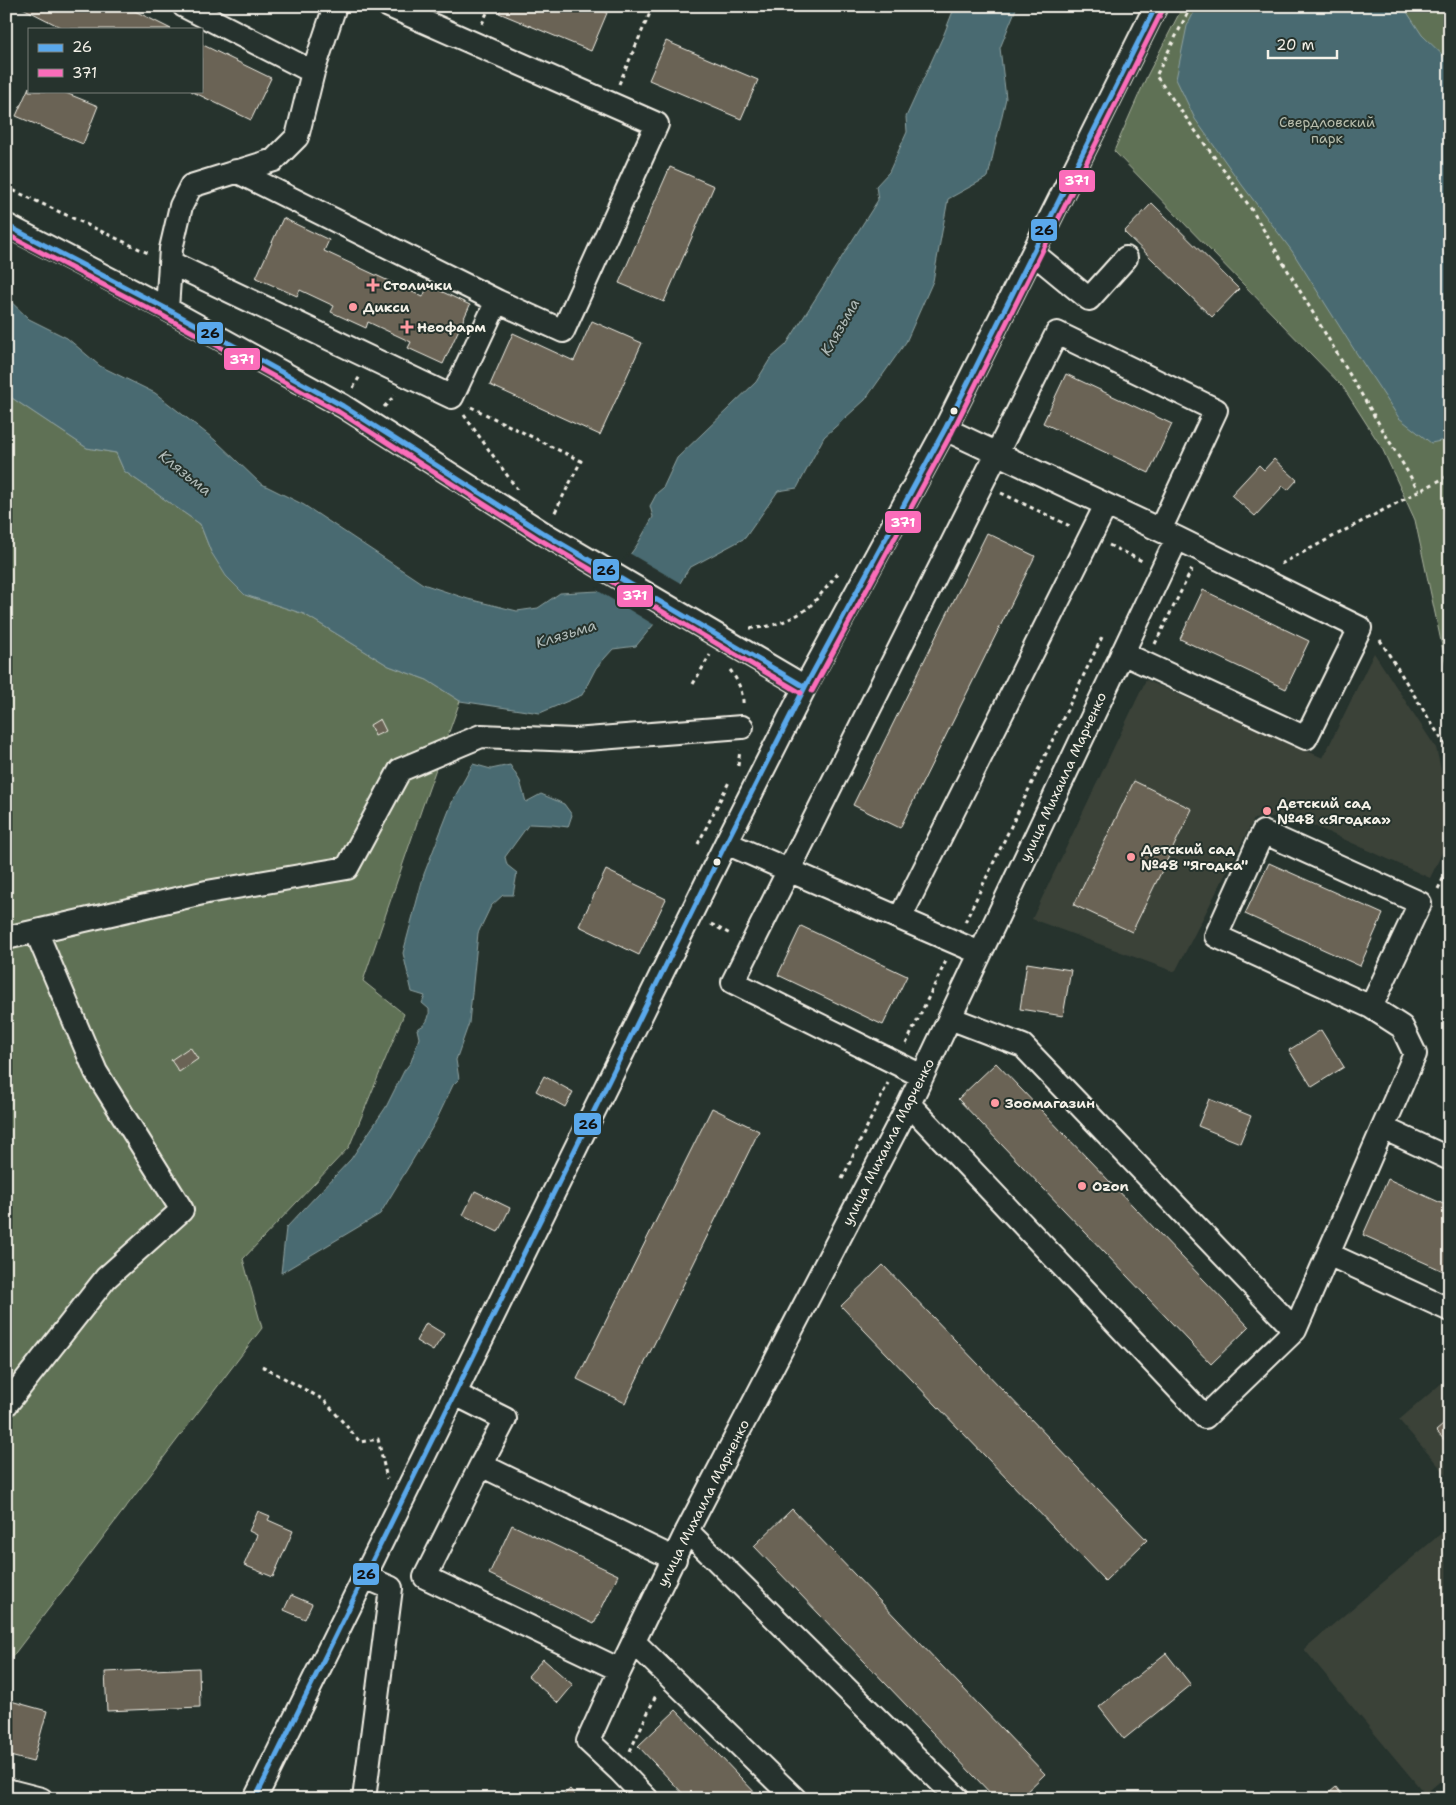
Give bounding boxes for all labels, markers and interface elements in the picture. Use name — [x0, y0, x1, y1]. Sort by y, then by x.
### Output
legend — [28, 28, 202, 92]
scale bar — [1268, 28, 1337, 60]
text: 20 m — [1276, 35, 1315, 55]
text: 26 — [72, 37, 92, 57]
text: 371 — [72, 63, 97, 83]
park label: Свердловский парк — [1279, 113, 1375, 147]
line badge: 371 — [1058, 169, 1096, 193]
text: 371 — [1065, 171, 1089, 189]
line badge: 26 — [1030, 218, 1058, 242]
text: 26 — [1034, 221, 1054, 239]
place label: Столички — [383, 276, 452, 294]
marker: Столички — [367, 279, 379, 291]
water label: Клязьма — [816, 295, 864, 359]
place label: Дикси — [363, 298, 410, 316]
marker: Дикси — [347, 301, 359, 313]
place label: Неофарм — [417, 318, 486, 336]
line badge: 26 — [196, 321, 224, 345]
marker: Неофарм — [401, 321, 413, 333]
text: 26 — [200, 324, 220, 342]
line badge: 371 — [223, 347, 261, 371]
text: 371 — [230, 350, 254, 368]
unlabelled marker — [949, 406, 959, 416]
water label: Клязьма — [154, 445, 216, 501]
line badge: 371 — [884, 510, 922, 534]
text: 371 — [891, 513, 915, 531]
line badge: 26 — [592, 558, 620, 582]
text: 26 — [596, 561, 616, 579]
line badge: 371 — [616, 584, 654, 608]
text: 371 — [623, 586, 647, 604]
water label: Клязьма — [533, 615, 599, 653]
street label: улица Михаила Марченко — [1016, 689, 1110, 865]
place label: Детский сад №48 «Ягодка» — [1277, 794, 1391, 828]
marker: Детский сад №48 «Ягодка» — [1261, 805, 1273, 817]
place label: Детский сад №48 "Ягодка" — [1141, 840, 1248, 874]
marker: Детский сад №48 "Ягодка" — [1125, 851, 1137, 863]
unlabelled marker — [712, 857, 722, 867]
street label: улица Михаила Марченко — [838, 1055, 938, 1229]
place label: Зоомагазин — [1005, 1094, 1095, 1112]
marker: Зоомагазин — [989, 1097, 1001, 1109]
line badge: 26 — [573, 1112, 602, 1136]
text: 26 — [578, 1115, 598, 1133]
place label: Ozon — [1092, 1177, 1129, 1195]
marker: Ozon — [1076, 1180, 1088, 1192]
street label: улица Михаила Марченко — [653, 1416, 753, 1590]
line badge: 26 — [352, 1562, 380, 1586]
text: 26 — [356, 1565, 376, 1583]

